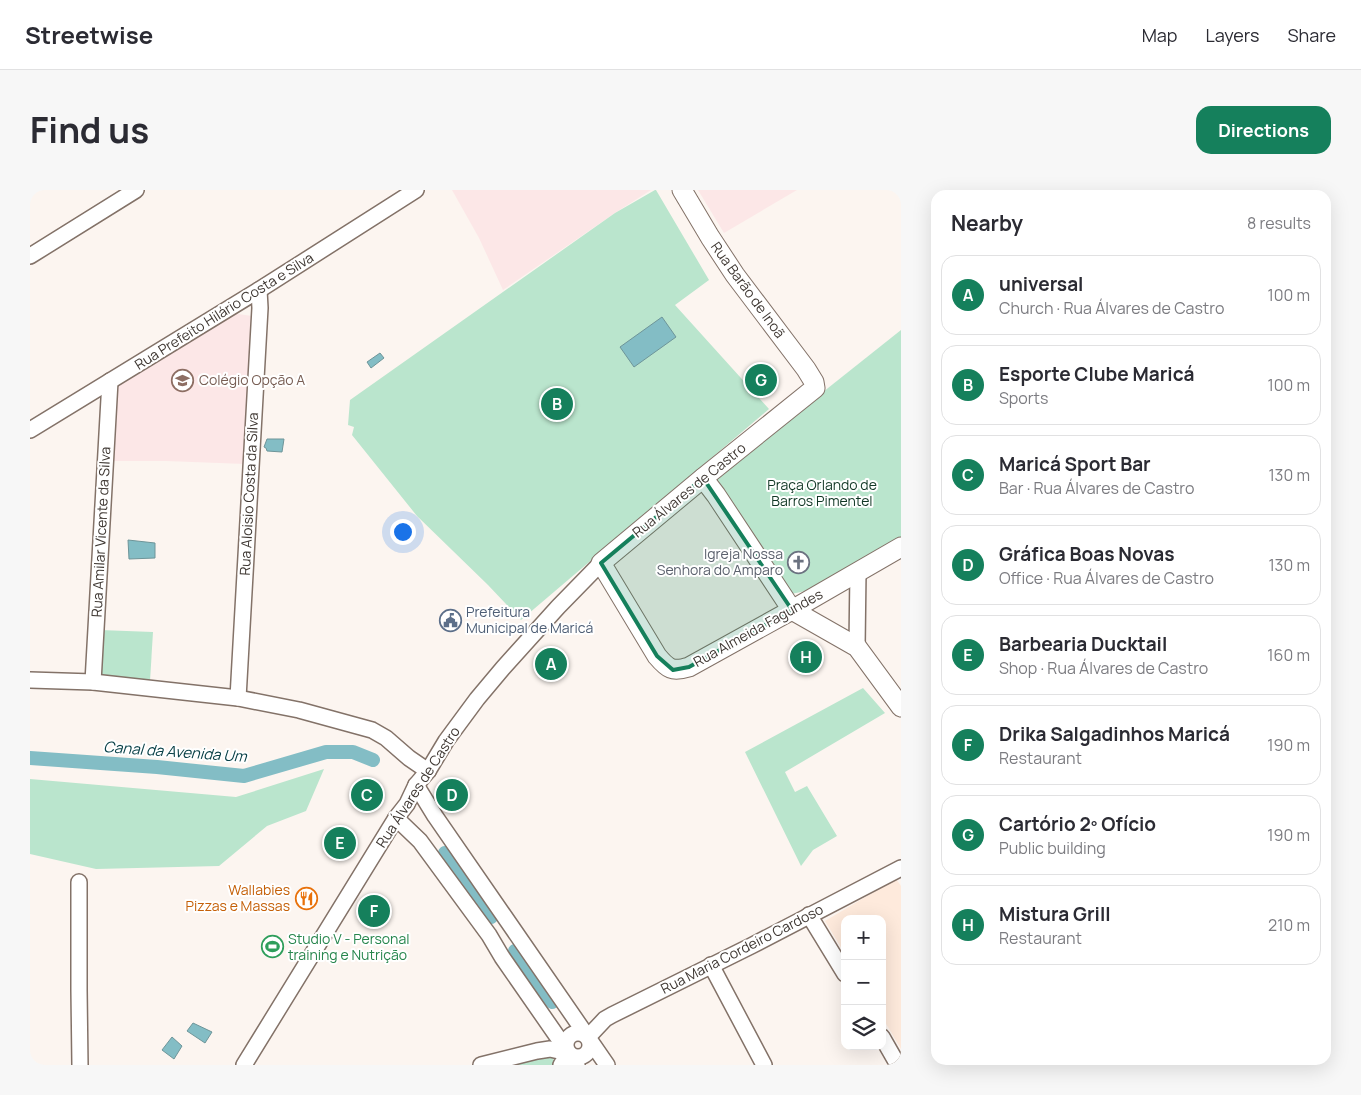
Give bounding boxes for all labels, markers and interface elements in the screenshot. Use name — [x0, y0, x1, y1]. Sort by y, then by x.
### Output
text: Streetwise — [25, 18, 153, 51]
text: Map — [1142, 23, 1177, 47]
text: Layers — [1205, 23, 1259, 47]
text: Share — [1287, 23, 1336, 47]
text: Find us — [30, 106, 149, 154]
button: Directions — [1196, 106, 1331, 154]
text: Nearby — [951, 209, 1023, 237]
text: 8 results — [1247, 212, 1311, 234]
street label: Rua Barão de Inoã — [707, 238, 790, 342]
street label: Rua Prefeito Hilário Costa e Silva — [131, 248, 317, 374]
text: universal — [999, 271, 1083, 297]
text: A — [963, 284, 973, 306]
text: 100 m — [1267, 284, 1310, 306]
text: Church · Rua Álvares de Castro — [999, 297, 1224, 319]
pin: G — [745, 361, 777, 399]
text: Esporte Clube Maricá — [999, 361, 1194, 387]
school or university icon: Colégio Opção A — [171, 368, 195, 392]
place label: Colégio Opção A — [199, 370, 305, 389]
text: B — [963, 374, 973, 396]
text: 100 m — [1267, 374, 1310, 396]
pin: B — [541, 385, 573, 423]
text: Sports — [999, 387, 1048, 409]
street label: Rua Aloisio Costa da Silva — [235, 412, 262, 576]
street label: Rua Álvares de Castro — [628, 438, 749, 541]
street label: Rua Amilar Vicente da Silva — [87, 446, 114, 618]
text: Maricá Sport Bar — [999, 451, 1151, 477]
text: C — [962, 464, 974, 486]
text: 130 m — [1268, 464, 1310, 486]
park label: Praça Orlando de Barros Pimentel — [767, 475, 877, 510]
text: Bar · Rua Álvares de Castro — [999, 477, 1194, 499]
your location — [390, 519, 416, 545]
text: Gráfica Boas Novas — [999, 541, 1174, 567]
place label: Igreja Nossa Senhora do Amparo — [657, 544, 783, 579]
church icon: Igreja Nossa Senhora do Amparo — [787, 550, 811, 574]
text: D — [962, 554, 974, 576]
text: 130 m — [1268, 554, 1310, 576]
text: Office · Rua Álvares de Castro — [999, 567, 1214, 589]
street label: Rua Almeida Fagundes — [690, 584, 826, 671]
place label: Prefeitura Municipal de Maricá — [466, 602, 593, 637]
public building icon: Prefeitura Municipal de Maricá — [438, 608, 462, 632]
text: Barbearia Ducktail — [999, 631, 1167, 657]
pin: H — [790, 638, 822, 676]
text: E — [963, 644, 973, 666]
text: 160 m — [1267, 644, 1310, 666]
pin: A — [535, 645, 567, 683]
text: Shop · Rua Álvares de Castro — [999, 657, 1208, 679]
text: Drika Salgadinhos Maricá — [999, 721, 1230, 747]
street label: Rua Álvares de Castro — [371, 723, 464, 851]
text: F — [964, 734, 972, 756]
text: 190 m — [1267, 734, 1310, 756]
water label: Canal da Avenida Um — [103, 736, 249, 767]
text: Restaurant — [999, 747, 1082, 769]
pin: C — [351, 776, 383, 814]
pin: D — [436, 776, 468, 814]
text: Cartório 2º Ofício — [999, 811, 1156, 837]
pin: E — [324, 824, 356, 862]
text: G — [962, 824, 974, 846]
text: 190 m — [1267, 824, 1310, 846]
text: Public building — [999, 837, 1106, 859]
place label: Wallabies Pizzas e Massas — [186, 880, 290, 915]
restaurant icon: Wallabies Pizzas e Massas — [294, 886, 318, 910]
pin: F — [358, 892, 390, 930]
street label: Rua Maria Cordeiro Cardoso — [657, 899, 826, 998]
text: Mistura Grill — [999, 901, 1111, 927]
text: H — [962, 914, 974, 936]
text: 210 m — [1268, 914, 1310, 936]
map controls — [841, 915, 886, 1050]
button: + — [841, 915, 886, 960]
text: Restaurant — [999, 927, 1082, 949]
place label: Studio V - Personal training e Nutrição — [288, 929, 409, 964]
sports icon: Studio V - Personal training e Nutrição — [260, 935, 284, 959]
button: − — [841, 960, 886, 1005]
button: layers — [841, 1005, 886, 1050]

